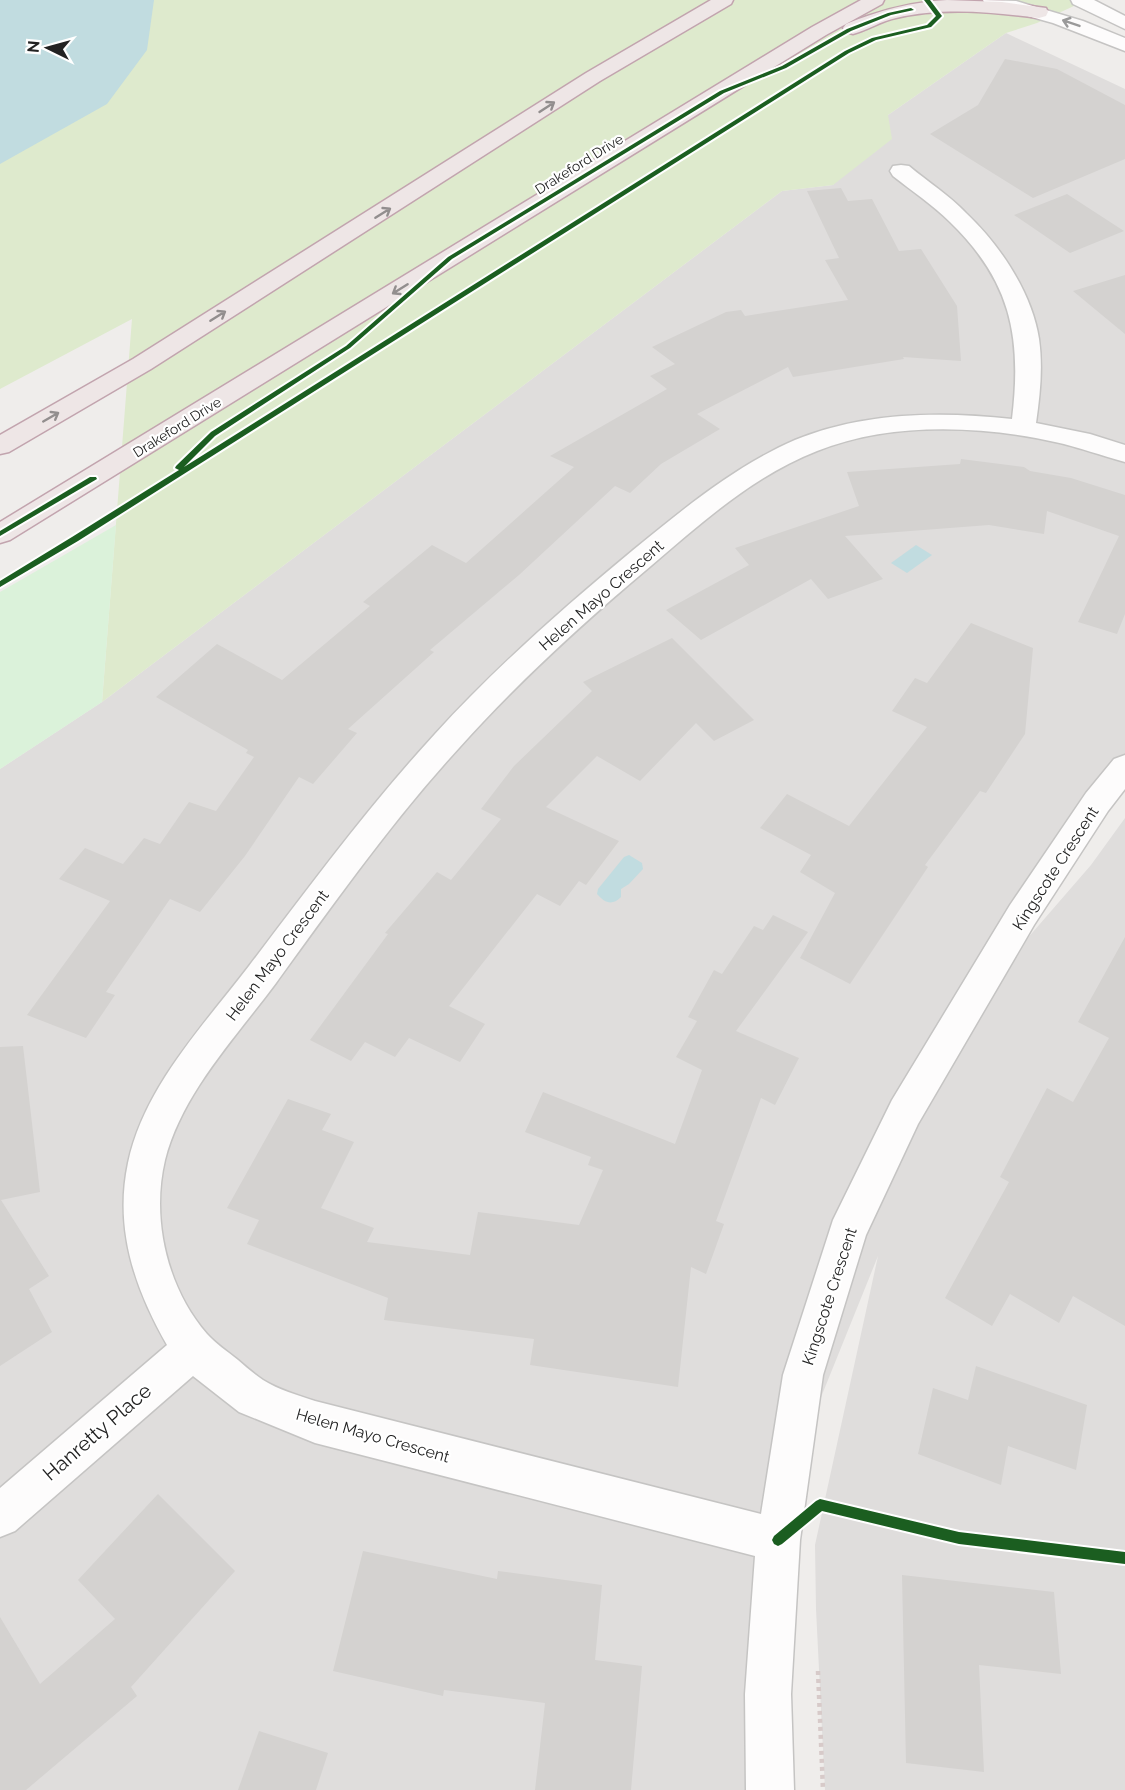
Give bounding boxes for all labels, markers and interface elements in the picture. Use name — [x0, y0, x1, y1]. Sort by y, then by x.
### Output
one-way arrow — [1062, 17, 1081, 28]
north arrow — [18, 18, 78, 78]
text: N — [24, 40, 44, 54]
one-way arrow — [538, 101, 554, 113]
street label: Drakeford Drive — [532, 130, 626, 198]
one-way arrow — [374, 206, 391, 218]
one-way arrow — [392, 284, 409, 296]
one-way arrow — [209, 310, 226, 322]
street label: Drakeford Drive — [130, 393, 224, 461]
one-way arrow — [42, 411, 59, 423]
street label: Helen Mayo Crescent — [535, 536, 668, 655]
street label: Kingscote Crescent — [1008, 802, 1103, 934]
street label: Helen Mayo Crescent — [222, 886, 333, 1024]
street label: Kingscote Crescent — [798, 1224, 861, 1367]
street label: Hanretty Place — [38, 1378, 156, 1486]
street label: Helen Mayo Crescent — [294, 1404, 452, 1467]

